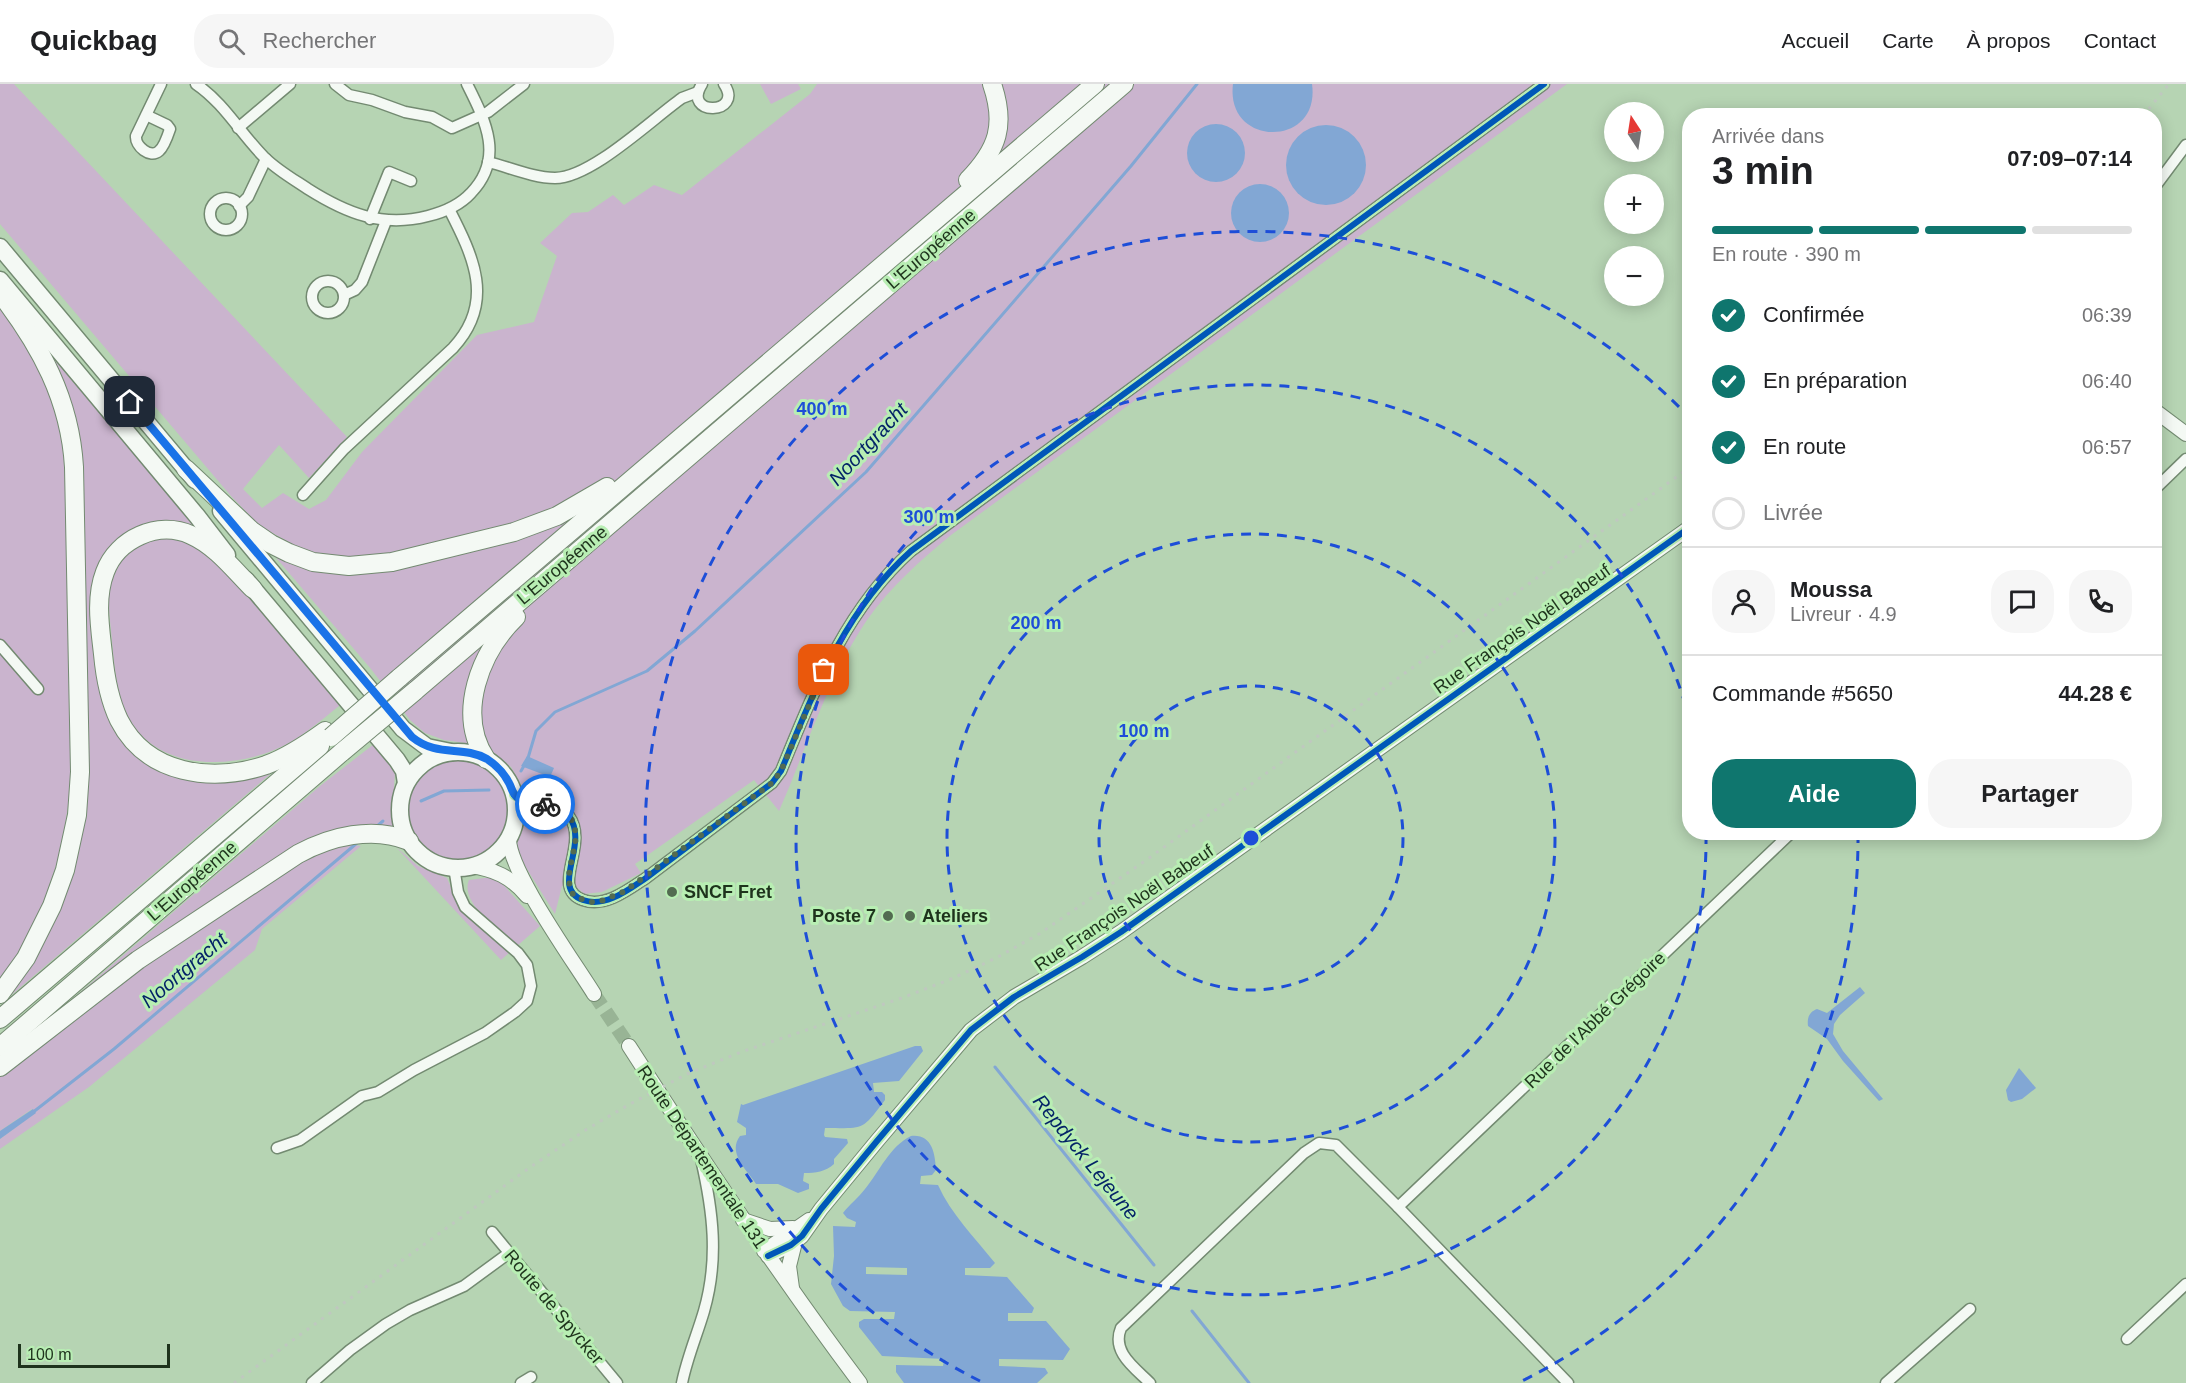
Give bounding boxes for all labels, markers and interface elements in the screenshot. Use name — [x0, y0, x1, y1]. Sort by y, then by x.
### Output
search box — [194, 14, 614, 68]
text: Quickbag — [30, 25, 158, 56]
icon: search — [215, 25, 248, 58]
text: Rechercher — [263, 28, 376, 53]
text: Accueil — [1782, 29, 1849, 52]
text: Carte — [1882, 29, 1934, 52]
text: À propos — [1967, 29, 2051, 52]
text: Contact — [2084, 29, 2156, 52]
north arrow — [1604, 102, 1664, 162]
map controls — [1604, 102, 1664, 306]
text: Arrivée dans — [1712, 125, 1824, 147]
text: 07:09–07:14 — [2007, 146, 2132, 171]
text: 3 min — [1712, 149, 1814, 192]
button: + — [1604, 174, 1664, 234]
street label: L'Européenne — [882, 205, 980, 293]
text: En route · 390 m — [1712, 243, 1861, 265]
button: − — [1604, 246, 1664, 306]
icon: check — [1712, 299, 1745, 332]
text: Confirmée — [1763, 302, 1864, 327]
text: 06:39 — [2082, 304, 2132, 326]
icon: check — [1712, 365, 1745, 398]
text: En préparation — [1763, 368, 1907, 393]
text: 06:40 — [2082, 370, 2132, 392]
pin — [104, 376, 155, 427]
icon: home — [113, 385, 146, 418]
water label: Noortgracht — [824, 397, 913, 490]
text: 400 m — [796, 399, 848, 419]
icon: check — [1712, 431, 1745, 464]
text: En route — [1763, 434, 1846, 459]
text: 06:57 — [2082, 436, 2132, 458]
text: Livrée — [1763, 500, 1823, 525]
text: 300 m — [903, 507, 955, 527]
street label: L'Européenne — [513, 521, 611, 609]
street label: Rue François Noël Babeuf — [1430, 560, 1615, 698]
button: person — [1712, 570, 1775, 633]
button: chat — [1991, 570, 2054, 633]
button: phone — [2069, 570, 2132, 633]
text: Moussa — [1790, 577, 1872, 602]
text: Livreur · 4.9 — [1790, 603, 1897, 625]
text: 200 m — [1010, 613, 1062, 633]
pin — [798, 644, 849, 695]
icon: bag — [807, 653, 840, 686]
text: Commande #5650 — [1712, 681, 1893, 706]
text: 44.28 € — [2059, 681, 2132, 706]
text: 100 m — [1118, 721, 1170, 741]
button: Aide — [1712, 759, 1916, 828]
button: Partager — [1928, 759, 2132, 828]
courier — [515, 774, 575, 834]
icon: bike — [529, 788, 562, 821]
centre of rings — [1241, 828, 1261, 848]
street label: L'Européenne — [143, 837, 241, 925]
street label: Rue François Noël Babeuf — [1031, 840, 1218, 975]
place label: SNCF Fret — [684, 882, 772, 902]
marker: SNCF Fret — [665, 885, 679, 899]
place label: Poste 7 — [812, 906, 876, 926]
place label: Ateliers — [922, 906, 988, 926]
marker: Poste 7 — [881, 909, 895, 923]
marker: Ateliers — [903, 909, 917, 923]
water label: Noortgracht — [137, 927, 232, 1012]
street label: Rue de l'Abbé Grégoire — [1521, 948, 1669, 1092]
street label: Route Départementale 131 — [633, 1062, 771, 1252]
water label: Repdyck Lejeune — [1029, 1090, 1143, 1224]
street label: Route de Spycker — [500, 1246, 608, 1368]
scale bar — [18, 1341, 170, 1368]
text: 100 m — [27, 1346, 71, 1363]

